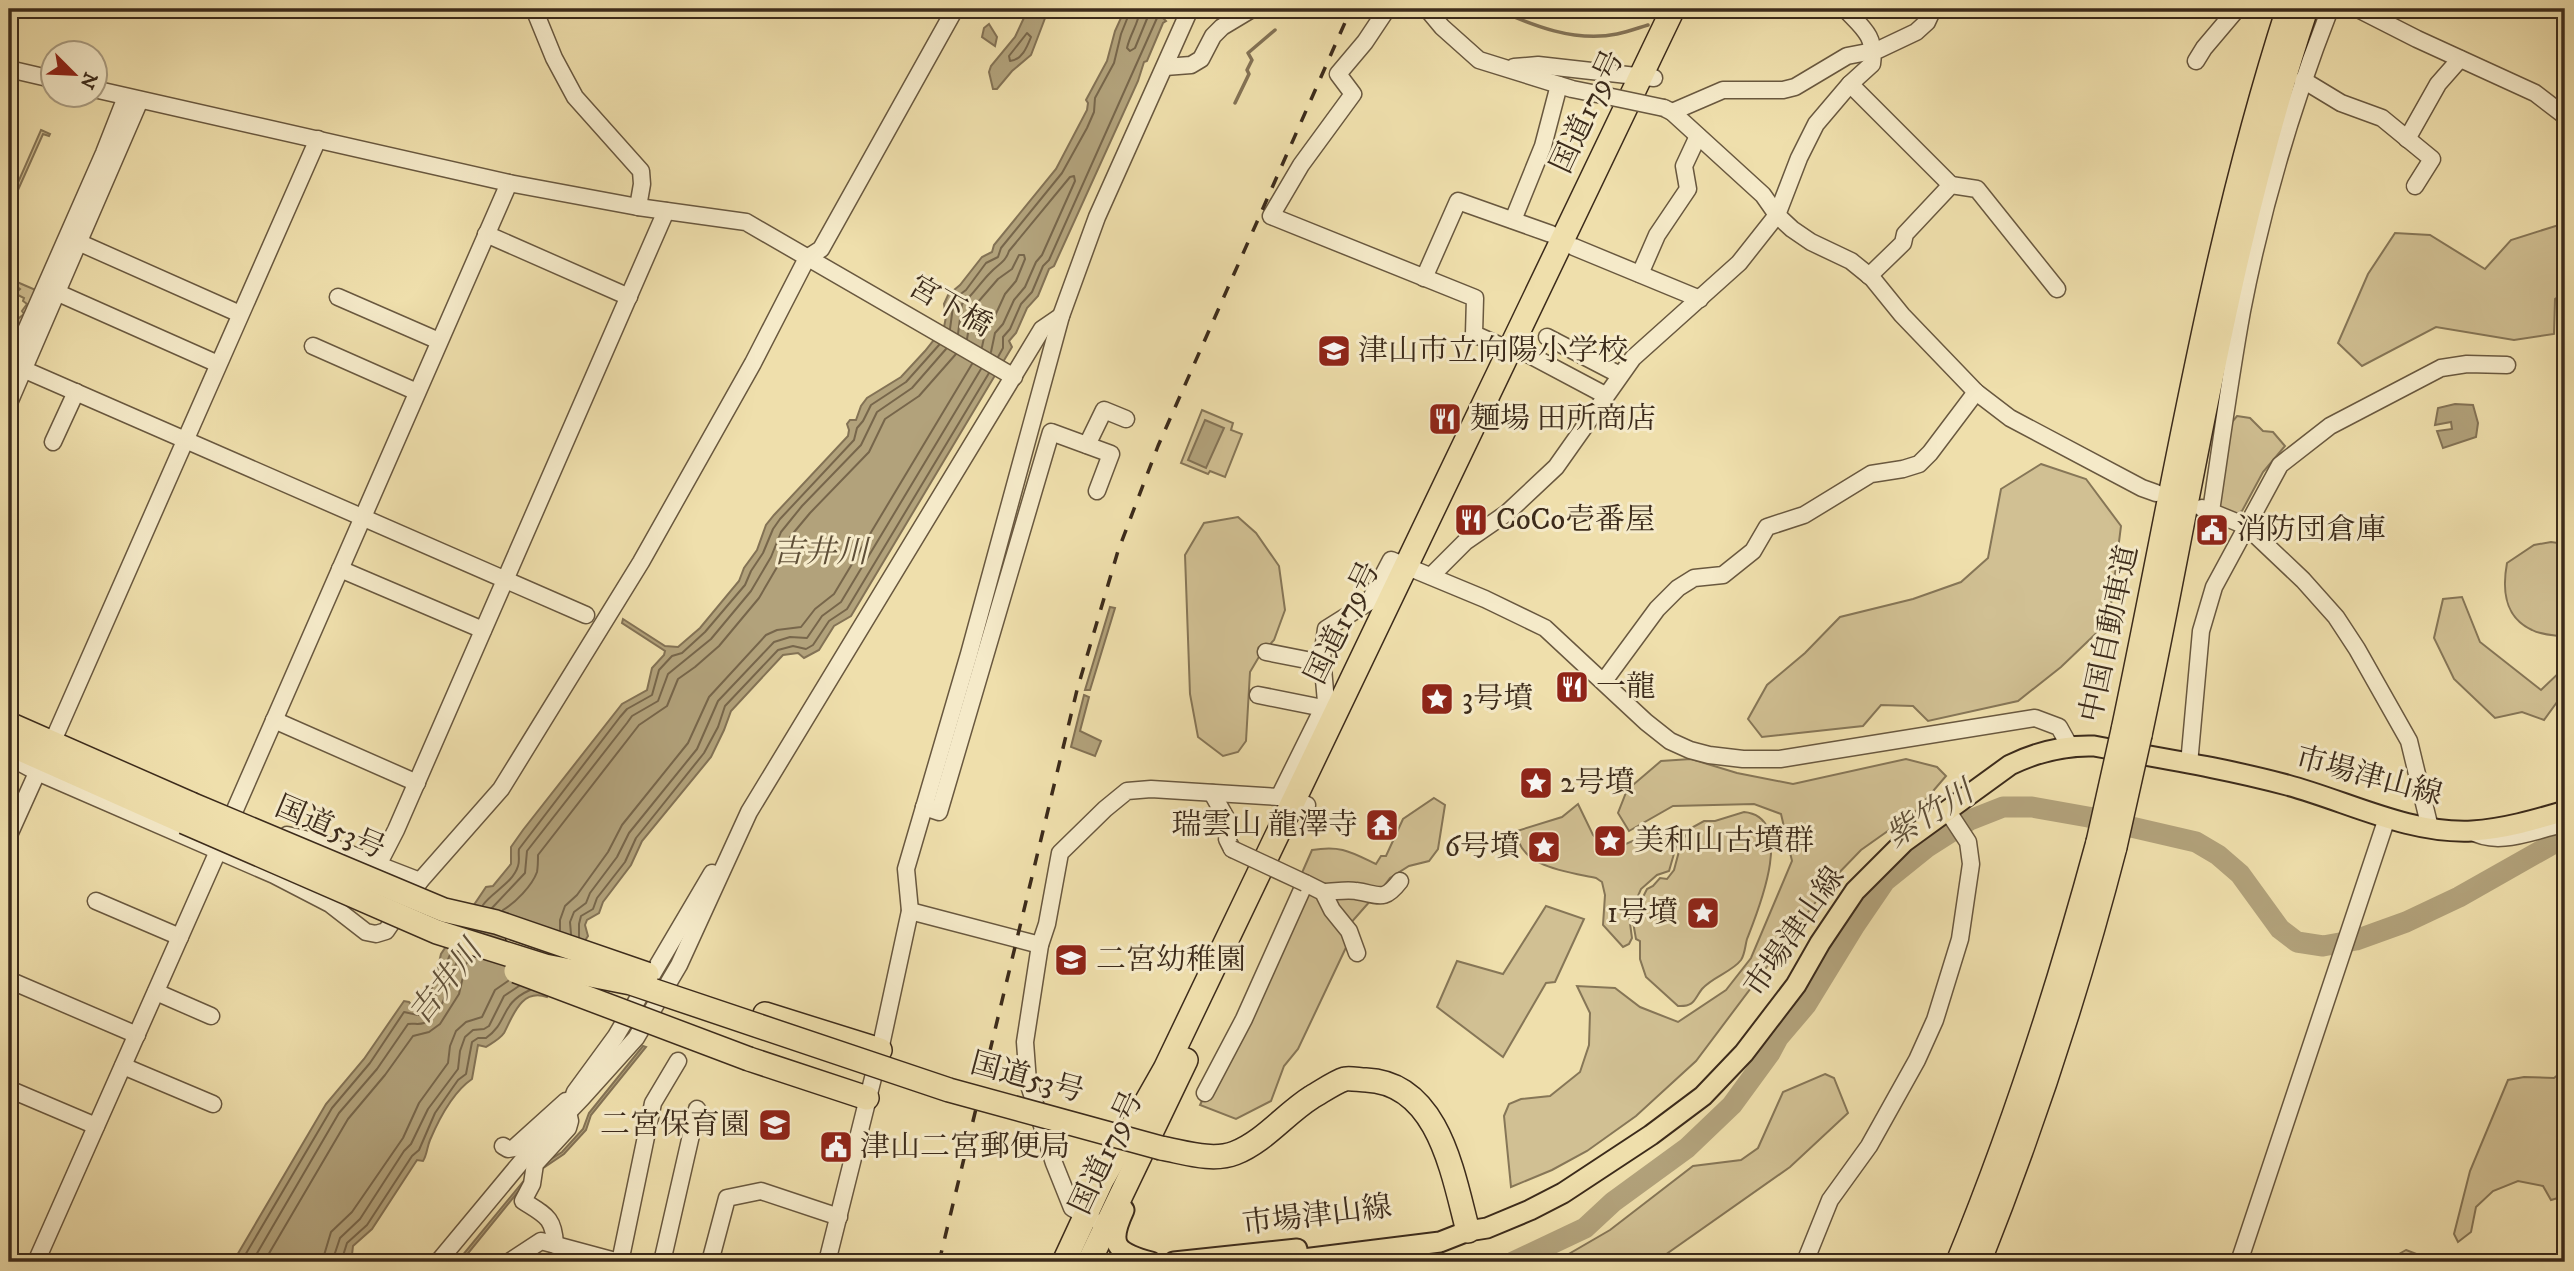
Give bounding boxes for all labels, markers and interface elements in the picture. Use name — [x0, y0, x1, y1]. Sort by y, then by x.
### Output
north arrow — [38, 38, 108, 108]
street label: 国道179号 — [1543, 44, 1633, 180]
text: N — [74, 68, 102, 92]
street label: 宮下橋 — [902, 268, 998, 346]
school or university icon: 津山市立向陽小学校 — [1315, 332, 1353, 370]
place label: 津山市立向陽小学校 — [1358, 333, 1628, 370]
restaurant icon: 麺場 田所商店 — [1426, 400, 1464, 438]
place label: 麺場 田所商店 — [1470, 401, 1656, 438]
restaurant icon: CoCo壱番屋 — [1452, 501, 1490, 539]
place label: CoCo壱番屋 — [1496, 502, 1655, 539]
public building icon: 消防団倉庫 — [2193, 511, 2231, 549]
place label: 消防団倉庫 — [2236, 512, 2386, 549]
water label: 吉井川 — [772, 533, 871, 573]
street label: 中国自動車道 — [2073, 542, 2147, 726]
street label: 国道179号 — [1297, 556, 1389, 690]
restaurant icon: 一龍 — [1553, 668, 1591, 706]
place label: 一龍 — [1596, 669, 1656, 706]
place icon: 3号墳 — [1418, 680, 1456, 718]
place label: 3号墳 — [1462, 681, 1533, 718]
street label: 市場津山線 — [2292, 740, 2446, 814]
place icon: 2号墳 — [1517, 764, 1555, 802]
place label: 2号墳 — [1560, 765, 1635, 802]
water label: 紫竹川 — [1879, 771, 1984, 857]
street label: 国道53号 — [269, 788, 391, 868]
temple icon: 瑞雲山 龍澤寺 — [1363, 806, 1401, 844]
place label: 瑞雲山 龍澤寺 — [1172, 807, 1358, 844]
place icon: 美和山古墳群 — [1591, 822, 1629, 860]
place label: 美和山古墳群 — [1634, 823, 1814, 860]
place icon: 6号墳 — [1525, 828, 1563, 866]
place label: 6号墳 — [1444, 829, 1520, 866]
street label: 市場津山線 — [1737, 860, 1853, 1004]
place icon: 1号墳 — [1684, 894, 1722, 932]
place label: 1号墳 — [1607, 895, 1678, 932]
water label: 吉井川 — [401, 931, 493, 1033]
school or university icon: 二宮幼稚園 — [1052, 941, 1090, 979]
place label: 二宮幼稚園 — [1096, 942, 1246, 979]
street label: 国道53号 — [966, 1045, 1088, 1111]
street label: 国道179号 — [1062, 1085, 1152, 1221]
school or university icon: 二宮保育園 — [756, 1106, 794, 1144]
place label: 二宮保育園 — [600, 1107, 750, 1144]
public building icon: 津山二宮郵便局 — [817, 1128, 855, 1166]
place label: 津山二宮郵便局 — [860, 1129, 1070, 1166]
street label: 市場津山線 — [1240, 1188, 1394, 1244]

